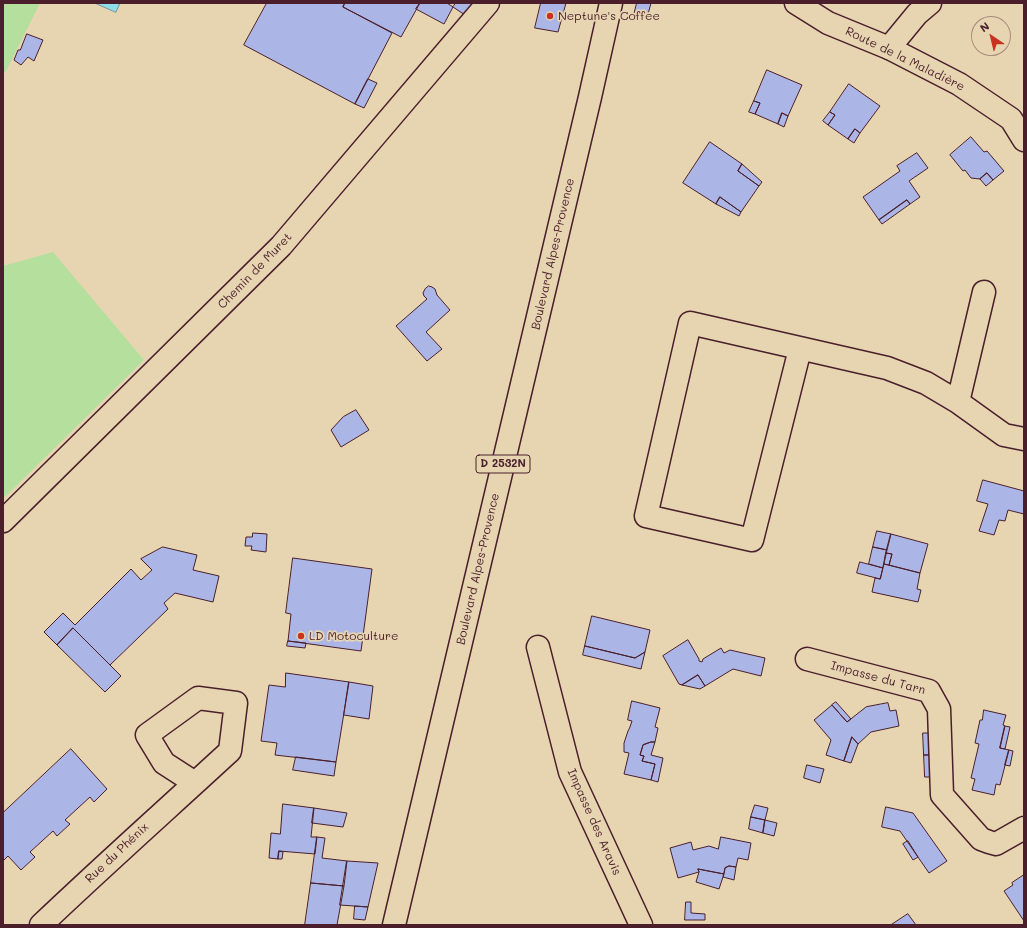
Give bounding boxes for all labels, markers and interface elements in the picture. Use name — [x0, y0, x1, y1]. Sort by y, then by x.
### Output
place label: Neptune's Coffee — [558, 9, 660, 23]
marker: Neptune's Coffee — [545, 11, 555, 21]
north arrow — [971, 16, 1011, 56]
text: N — [977, 18, 992, 35]
street label: Route de la Maladière — [843, 24, 967, 94]
street label: Boulevard Alpes-Provence — [529, 177, 577, 331]
street label: Chemin de Muret — [215, 230, 295, 312]
road number: D 2532N — [476, 455, 530, 473]
street label: Boulevard Alpes-Provence — [454, 492, 502, 646]
place label: LD Motoculture — [309, 629, 398, 643]
marker: LD Motoculture — [296, 631, 306, 641]
street label: Impasse du Tarn — [829, 658, 927, 698]
street label: Impasse des Aravis — [564, 767, 624, 877]
street label: Rue du Phénix — [82, 820, 152, 886]

